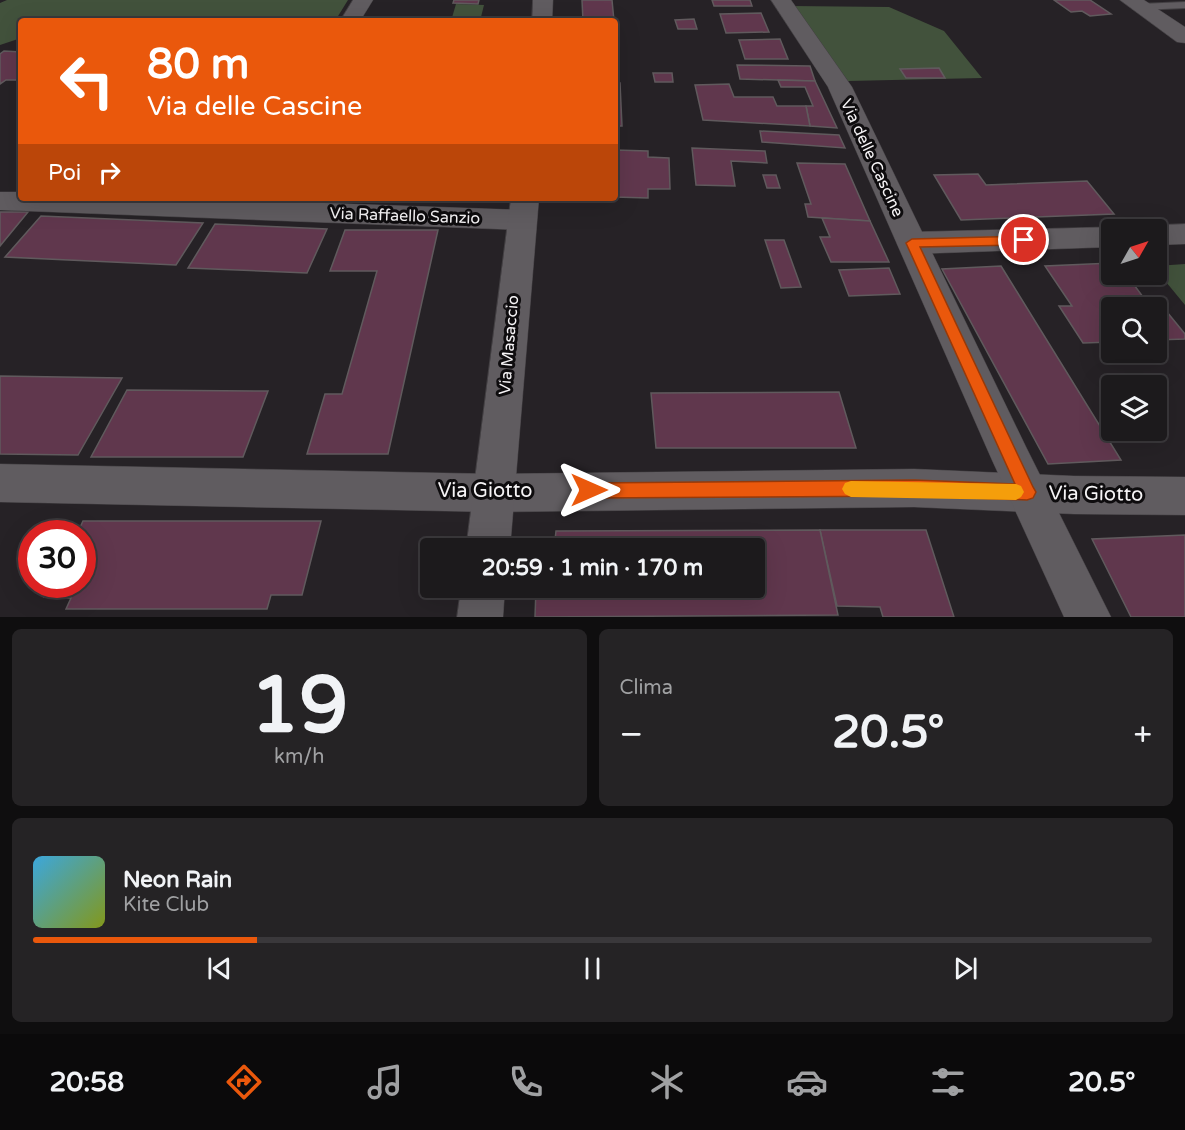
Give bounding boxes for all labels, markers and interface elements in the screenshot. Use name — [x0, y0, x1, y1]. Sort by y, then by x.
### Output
text: 80 m — [147, 39, 249, 90]
icon: left — [48, 42, 126, 120]
text: Via delle Cascine — [147, 90, 362, 123]
street label: Via delle Cascine — [836, 96, 908, 220]
icon: right — [93, 156, 126, 189]
text: Poi — [48, 160, 81, 186]
street label: Via Raffaello Sanzio — [329, 203, 481, 229]
pin — [998, 214, 1049, 265]
north arrow — [1101, 219, 1167, 285]
map controls — [1101, 219, 1167, 441]
icon: arrive — [1007, 223, 1040, 256]
street label: Via Masaccio — [495, 294, 523, 396]
button: search — [1101, 297, 1167, 363]
button: layers — [1101, 375, 1167, 441]
position arrow — [557, 458, 621, 522]
street label: Via Giotto — [438, 479, 532, 503]
street label: Via Giotto — [1048, 481, 1144, 507]
speed limit sign: 30 — [18, 520, 96, 598]
text: 20:59 · 1 min · 170 m — [482, 555, 703, 581]
text: 19 — [250, 659, 348, 753]
text: Clima — [620, 676, 673, 700]
text: 20.5° — [832, 706, 945, 760]
text: − — [620, 715, 643, 754]
text: + — [1133, 715, 1152, 754]
text: km/h — [274, 745, 324, 769]
text: Neon Rain — [123, 867, 232, 893]
text: Kite Club — [123, 893, 209, 917]
icon: previous — [203, 952, 236, 985]
icon: pause — [576, 952, 609, 985]
icon: next — [949, 952, 982, 985]
icon: directions — [223, 1061, 265, 1103]
icon: music — [364, 1061, 406, 1103]
icon: phone — [505, 1061, 547, 1103]
icon: climate — [646, 1061, 688, 1103]
icon: car — [786, 1061, 828, 1103]
icon: filters — [927, 1061, 969, 1103]
text: 20:58 — [49, 1066, 124, 1099]
text: 20.5° — [1068, 1066, 1136, 1099]

